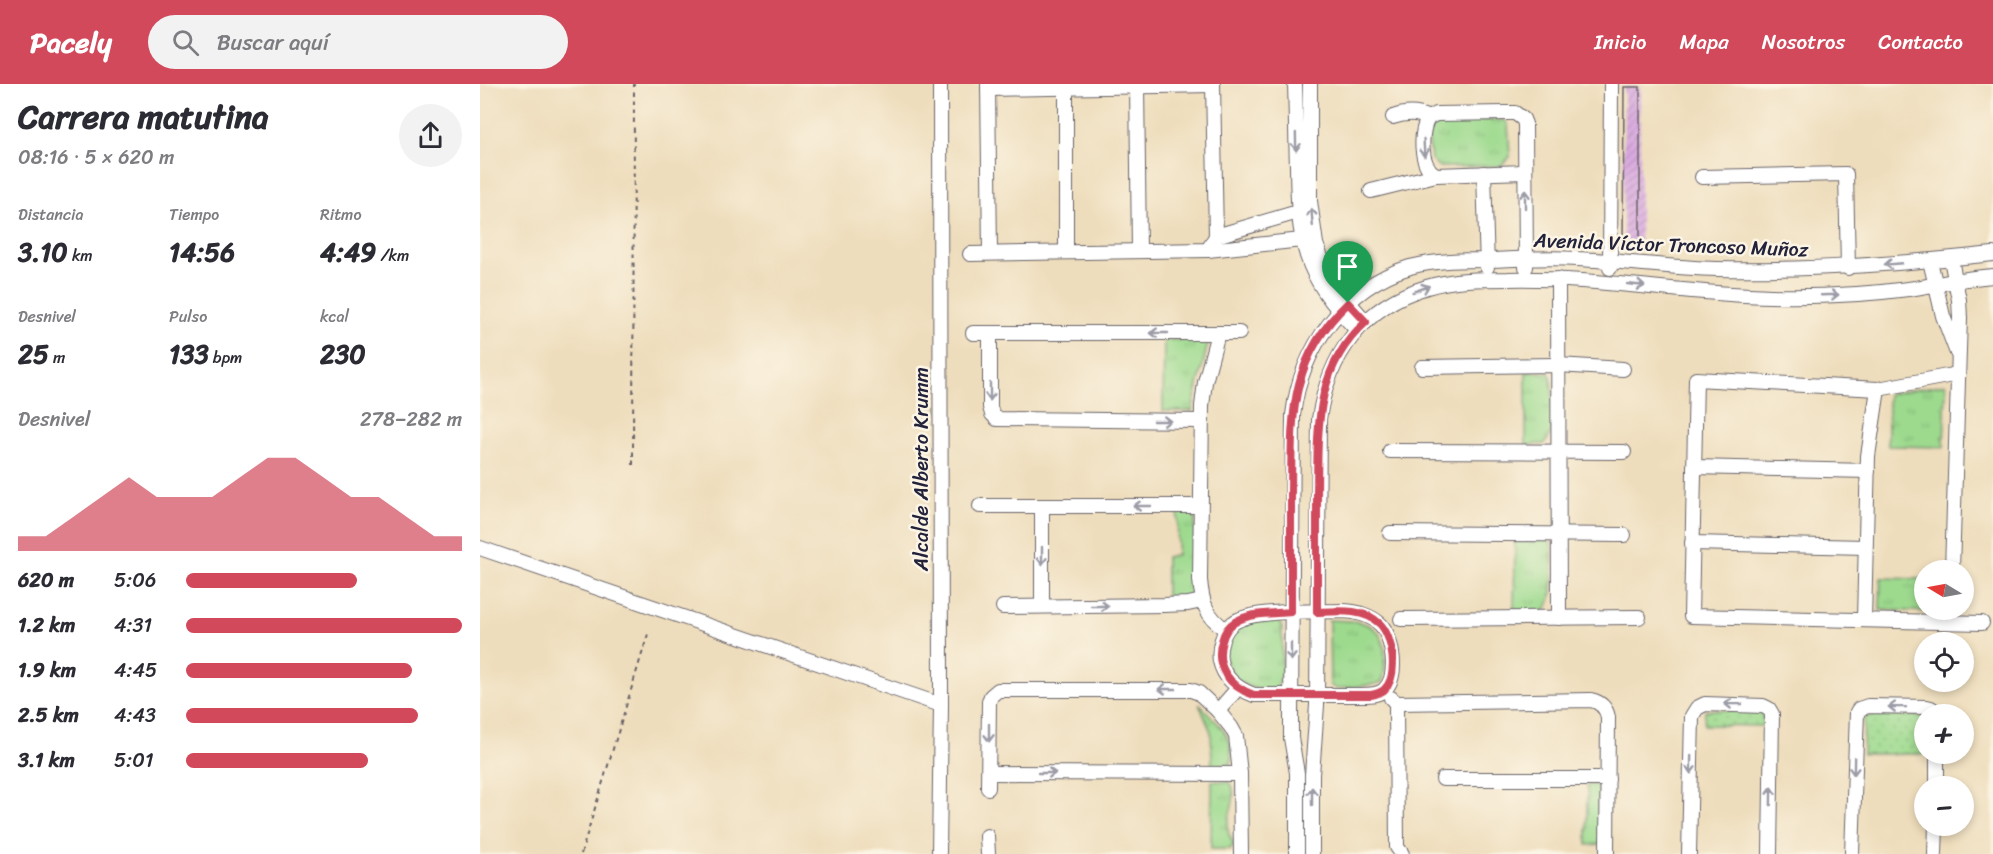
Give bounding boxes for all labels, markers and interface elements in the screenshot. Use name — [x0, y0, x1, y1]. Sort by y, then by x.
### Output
search box — [148, 15, 568, 69]
text: Pacely — [30, 18, 112, 67]
text: Buscar aquí — [217, 23, 329, 62]
text: Inicio — [1594, 23, 1646, 61]
text: Mapa — [1679, 23, 1729, 61]
text: Nosotros — [1762, 23, 1845, 61]
text: Contacto — [1878, 23, 1963, 61]
icon: search — [169, 26, 202, 59]
text: Carrera matutina — [18, 88, 269, 146]
button: share — [399, 104, 462, 167]
one-way arrow — [1291, 132, 1302, 152]
one-way arrow — [1419, 138, 1430, 158]
text: 08:16 · 5 × 620 m — [18, 140, 174, 175]
one-way arrow — [1519, 189, 1531, 209]
text: Distancia — [18, 200, 84, 229]
text: Tiempo — [169, 200, 219, 229]
text: Ritmo — [320, 200, 362, 229]
one-way arrow — [1306, 207, 1317, 227]
street label: Avenida Víctor Troncoso Muñoz — [1532, 223, 1809, 267]
text: 3.10 — [18, 229, 68, 275]
text: 14:56 — [169, 229, 235, 275]
text: 4:49 — [320, 229, 376, 275]
text: km — [68, 241, 93, 270]
text: /km — [376, 241, 409, 270]
pin — [1322, 241, 1373, 303]
icon: arrive — [1331, 250, 1364, 283]
one-way arrow — [1884, 259, 1903, 270]
one-way arrow — [1625, 280, 1645, 291]
one-way arrow — [1411, 283, 1430, 294]
one-way arrow — [1820, 289, 1840, 301]
text: Desnivel — [18, 302, 76, 331]
text: Pulso — [169, 302, 207, 331]
text: kcal — [320, 302, 349, 331]
one-way arrow — [1150, 327, 1170, 339]
text: 25 — [18, 331, 49, 377]
text: 133 — [169, 331, 209, 377]
text: 230 — [320, 331, 366, 377]
text: m — [49, 343, 65, 372]
text: bpm — [209, 343, 242, 372]
street label: Alcalde Alberto Krumm — [904, 367, 939, 572]
one-way arrow — [984, 382, 996, 402]
text: Desnivel — [18, 402, 90, 437]
text: 278–282 m — [360, 402, 462, 437]
one-way arrow — [1152, 415, 1172, 427]
one-way arrow — [1132, 500, 1152, 512]
one-way arrow — [1036, 545, 1048, 565]
north arrow — [1914, 560, 1974, 620]
map controls — [1914, 560, 1974, 836]
text: 620 m — [18, 563, 74, 598]
text: 5:06 — [114, 563, 156, 598]
one-way arrow — [1090, 600, 1110, 612]
text: 1.2 km — [18, 608, 75, 643]
text: 4:31 — [114, 608, 152, 643]
button: locate — [1914, 632, 1974, 692]
one-way arrow — [1285, 642, 1297, 662]
text: 1.9 km — [18, 653, 76, 688]
text: 4:45 — [114, 653, 157, 688]
one-way arrow — [1158, 683, 1178, 695]
text: 2.5 km — [18, 698, 79, 733]
text: 4:43 — [114, 698, 156, 733]
one-way arrow — [1723, 699, 1743, 710]
one-way arrow — [1888, 701, 1908, 712]
button: + — [1914, 704, 1974, 764]
one-way arrow — [983, 723, 995, 743]
text: 3.1 km — [18, 743, 75, 778]
text: 5:01 — [114, 743, 153, 778]
one-way arrow — [1685, 755, 1697, 775]
one-way arrow — [1849, 756, 1860, 776]
one-way arrow — [1037, 767, 1057, 779]
button: − — [1914, 776, 1974, 836]
one-way arrow — [1306, 786, 1318, 806]
one-way arrow — [1765, 786, 1777, 806]

